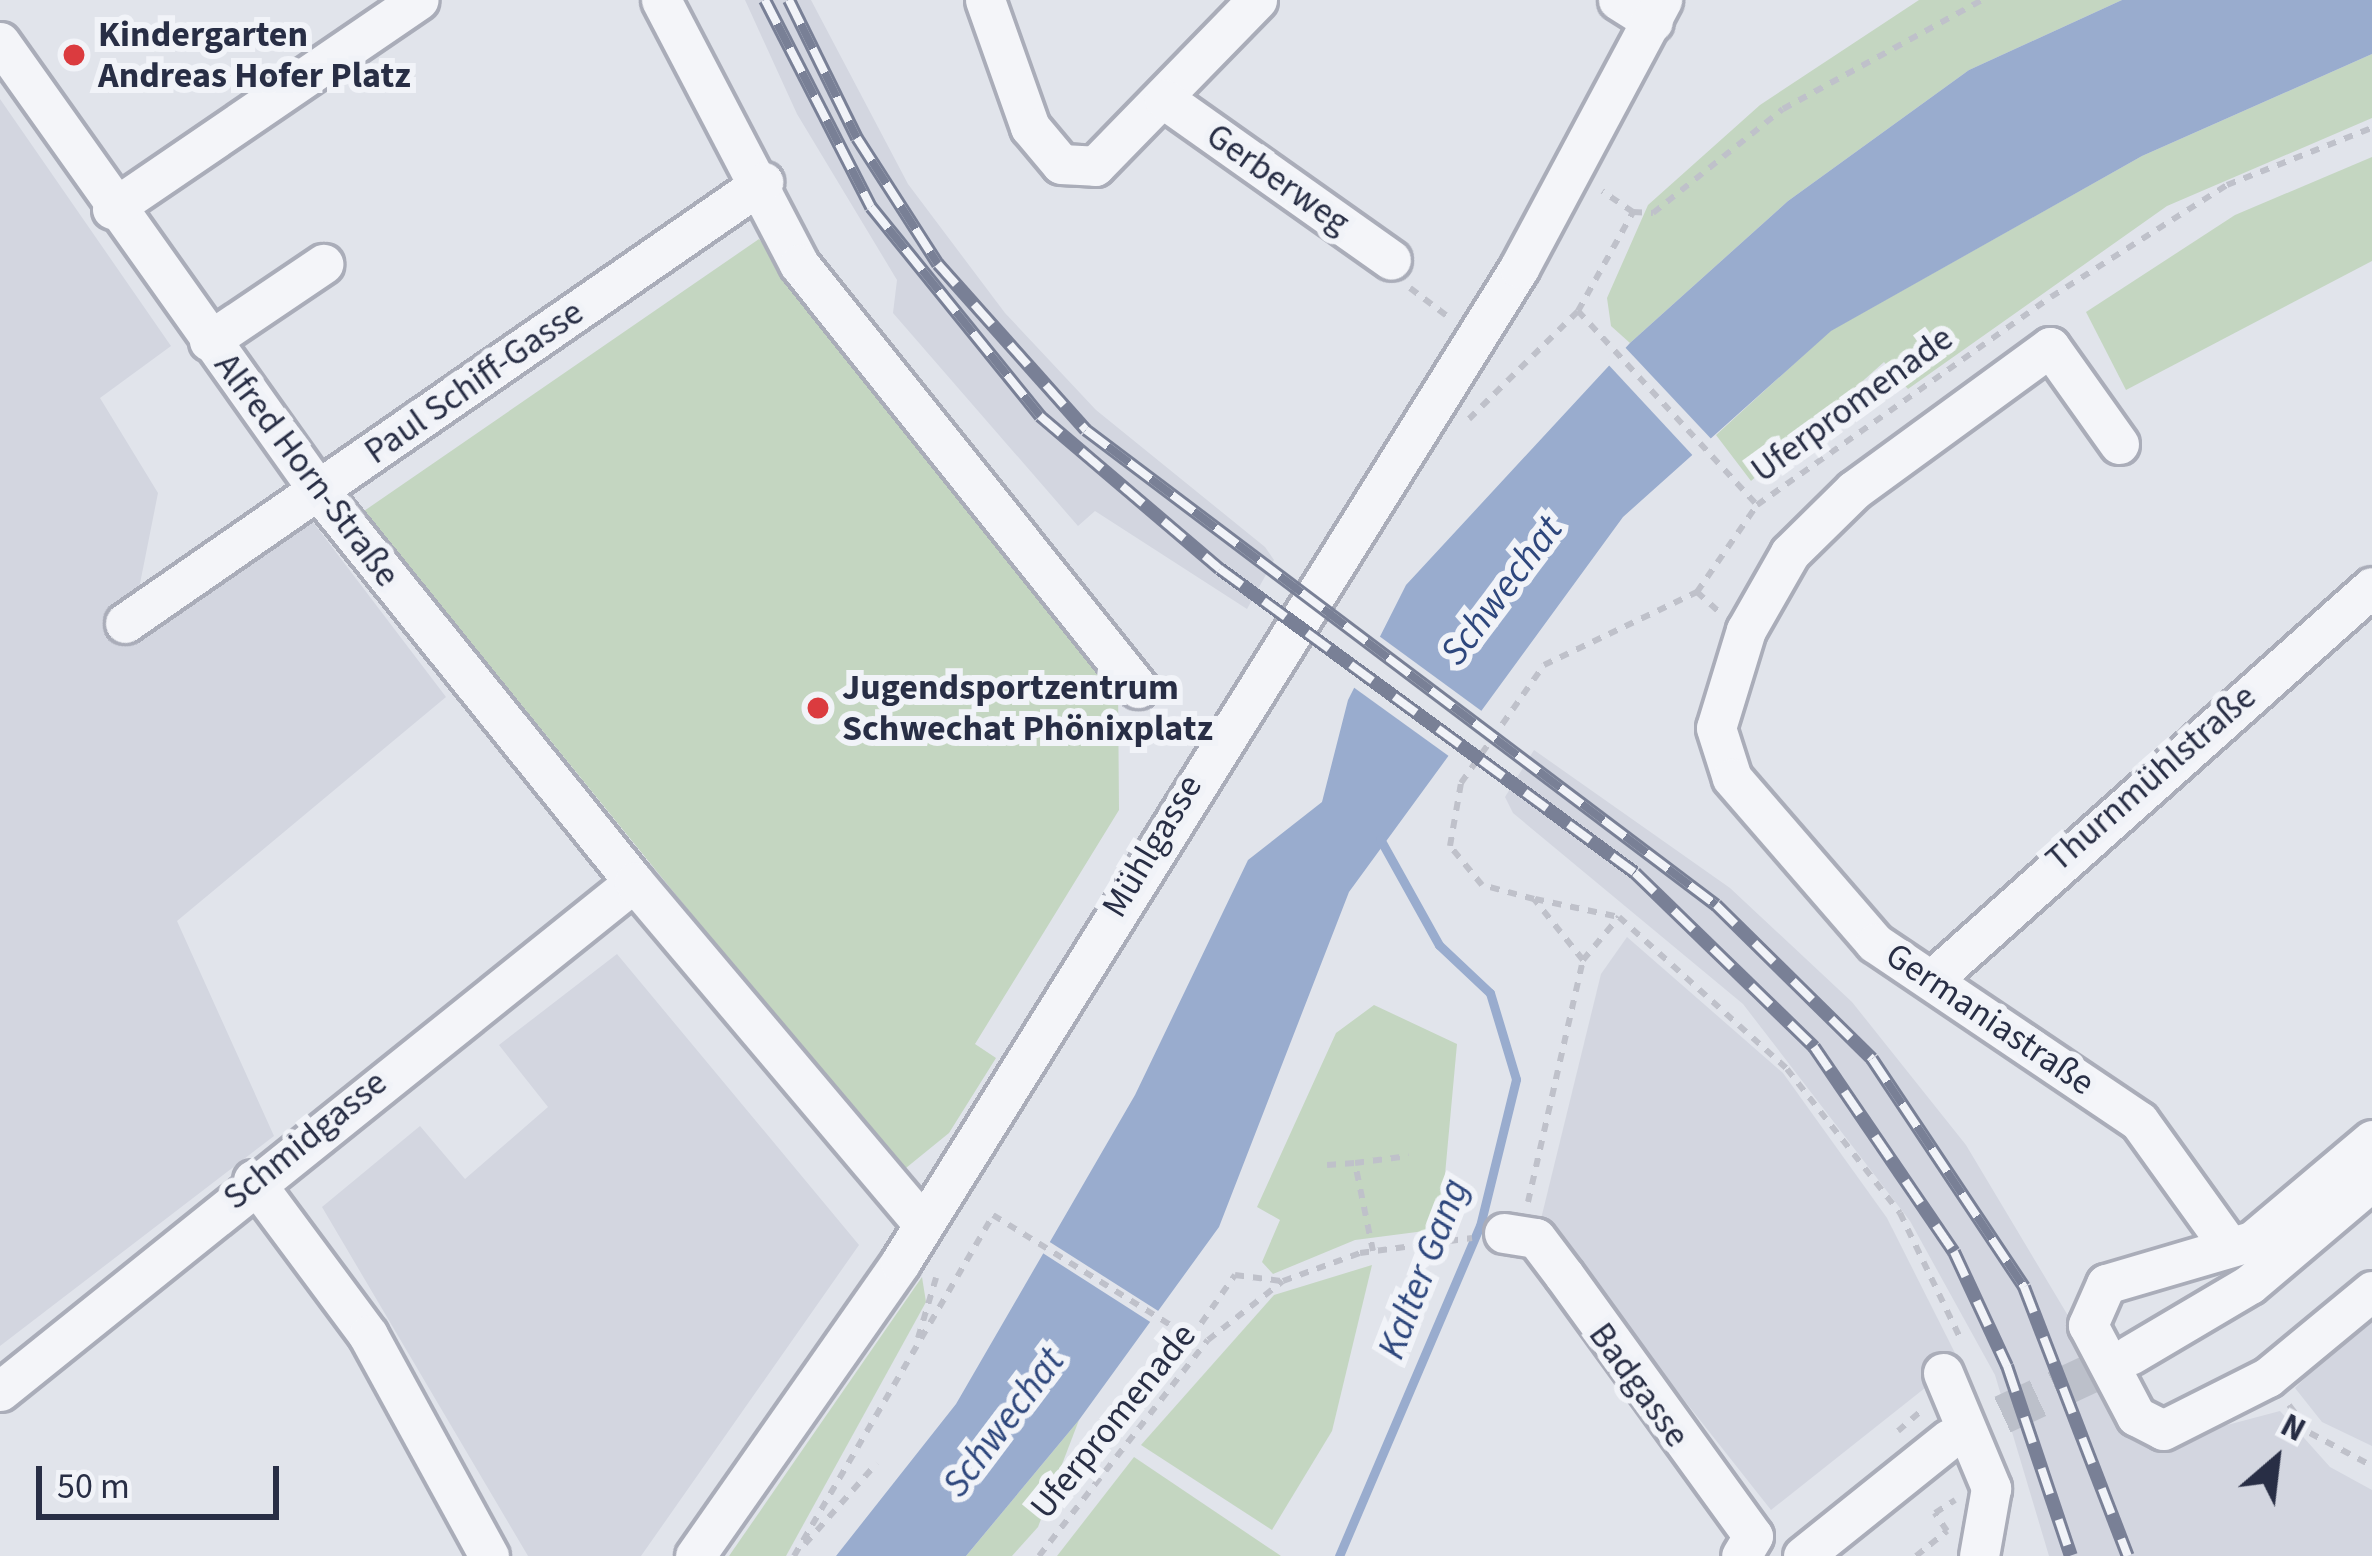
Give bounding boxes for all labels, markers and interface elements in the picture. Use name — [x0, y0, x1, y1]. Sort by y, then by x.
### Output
place label: Kindergarten Andreas Hofer Platz — [98, 12, 411, 97]
marker: Kindergarten Andreas Hofer Platz — [61, 42, 87, 68]
street label: Gerberweg — [1198, 114, 1358, 244]
street label: Paul Schiff-Gasse — [356, 291, 592, 473]
street label: Uferpromenade — [1743, 316, 1961, 492]
street label: Alfred Horn-Straße — [205, 345, 409, 595]
water label: Schwechat — [1431, 507, 1573, 675]
place label: Jugendsportzentrum Schwechat Phönixplatz — [842, 665, 1213, 750]
street label: Thurnmühlstraße — [2037, 675, 2265, 881]
marker: Jugendsportzentrum Schwechat Phönixplatz — [805, 695, 831, 721]
street label: Mühlgasse — [1093, 767, 1211, 925]
street label: Germaniastraße — [1878, 933, 2102, 1105]
street label: Schmidgasse — [215, 1061, 395, 1219]
water label: Kalter Gang — [1368, 1172, 1480, 1366]
street label: Badgasse — [1579, 1314, 1699, 1456]
street label: Uferpromenade — [1021, 1315, 1205, 1527]
water label: Schwechat — [933, 1339, 1075, 1507]
north arrow — [2216, 1400, 2336, 1520]
text: N — [2272, 1402, 2314, 1454]
scale bar — [42, 1442, 285, 1516]
text: 50 m — [57, 1461, 130, 1512]

